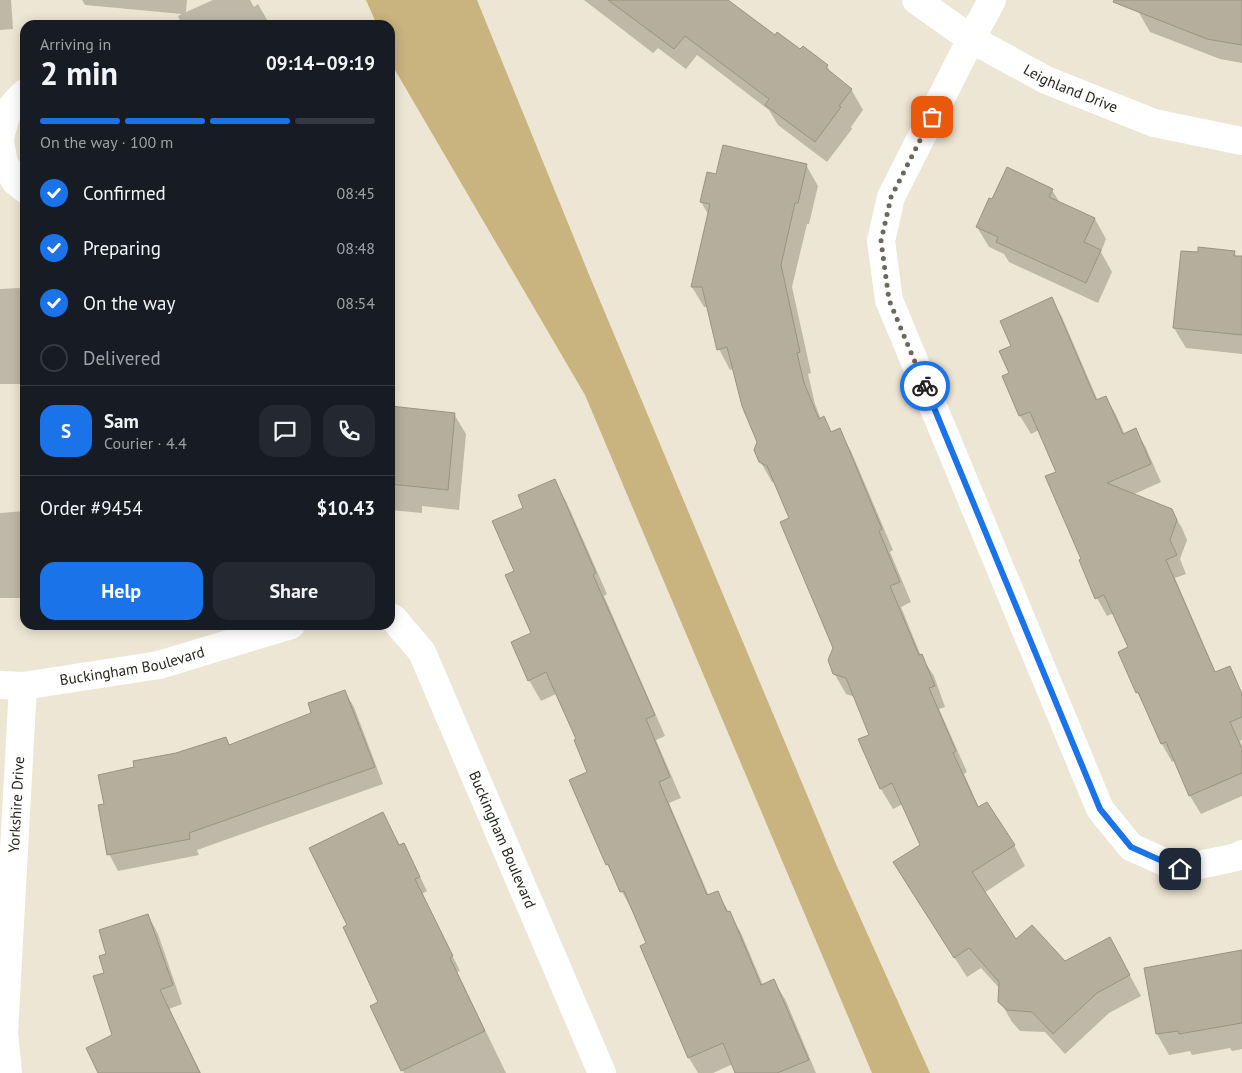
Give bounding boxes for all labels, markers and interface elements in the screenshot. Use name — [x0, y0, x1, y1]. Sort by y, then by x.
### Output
text: Arriving in — [40, 34, 111, 54]
text: 09:14–09:19 — [266, 51, 375, 75]
text: 2 min — [40, 52, 118, 94]
street label: Leighland Drive — [1020, 60, 1121, 117]
pin — [911, 96, 953, 138]
icon: bag — [918, 103, 946, 131]
text: On the way · 100 m — [40, 132, 173, 152]
icon: check — [40, 179, 68, 207]
text: Confirmed — [83, 181, 166, 205]
text: 08:45 — [337, 183, 375, 203]
icon: check — [40, 234, 68, 262]
text: Preparing — [83, 236, 161, 260]
text: 08:48 — [337, 238, 375, 258]
icon: check — [40, 289, 68, 317]
text: On the way — [83, 291, 175, 315]
text: 08:54 — [337, 293, 375, 313]
text: Delivered — [83, 346, 161, 370]
courier — [900, 361, 950, 411]
icon: bike — [911, 372, 939, 400]
button: chat — [259, 405, 311, 457]
button: phone — [323, 405, 375, 457]
text: Sam — [104, 409, 139, 433]
text: S — [61, 419, 71, 443]
text: Courier · 4.4 — [104, 433, 187, 453]
text: Order #9454 — [40, 496, 143, 520]
text: $10.43 — [316, 496, 375, 520]
button: Help — [40, 562, 203, 620]
button: Share — [213, 562, 375, 620]
street label: Buckingham Boulevard — [58, 642, 207, 689]
street label: Yorkshire Drive — [4, 756, 28, 853]
street label: Buckingham Boulevard — [465, 768, 540, 911]
pin — [1159, 848, 1201, 890]
icon: home — [1166, 855, 1194, 883]

